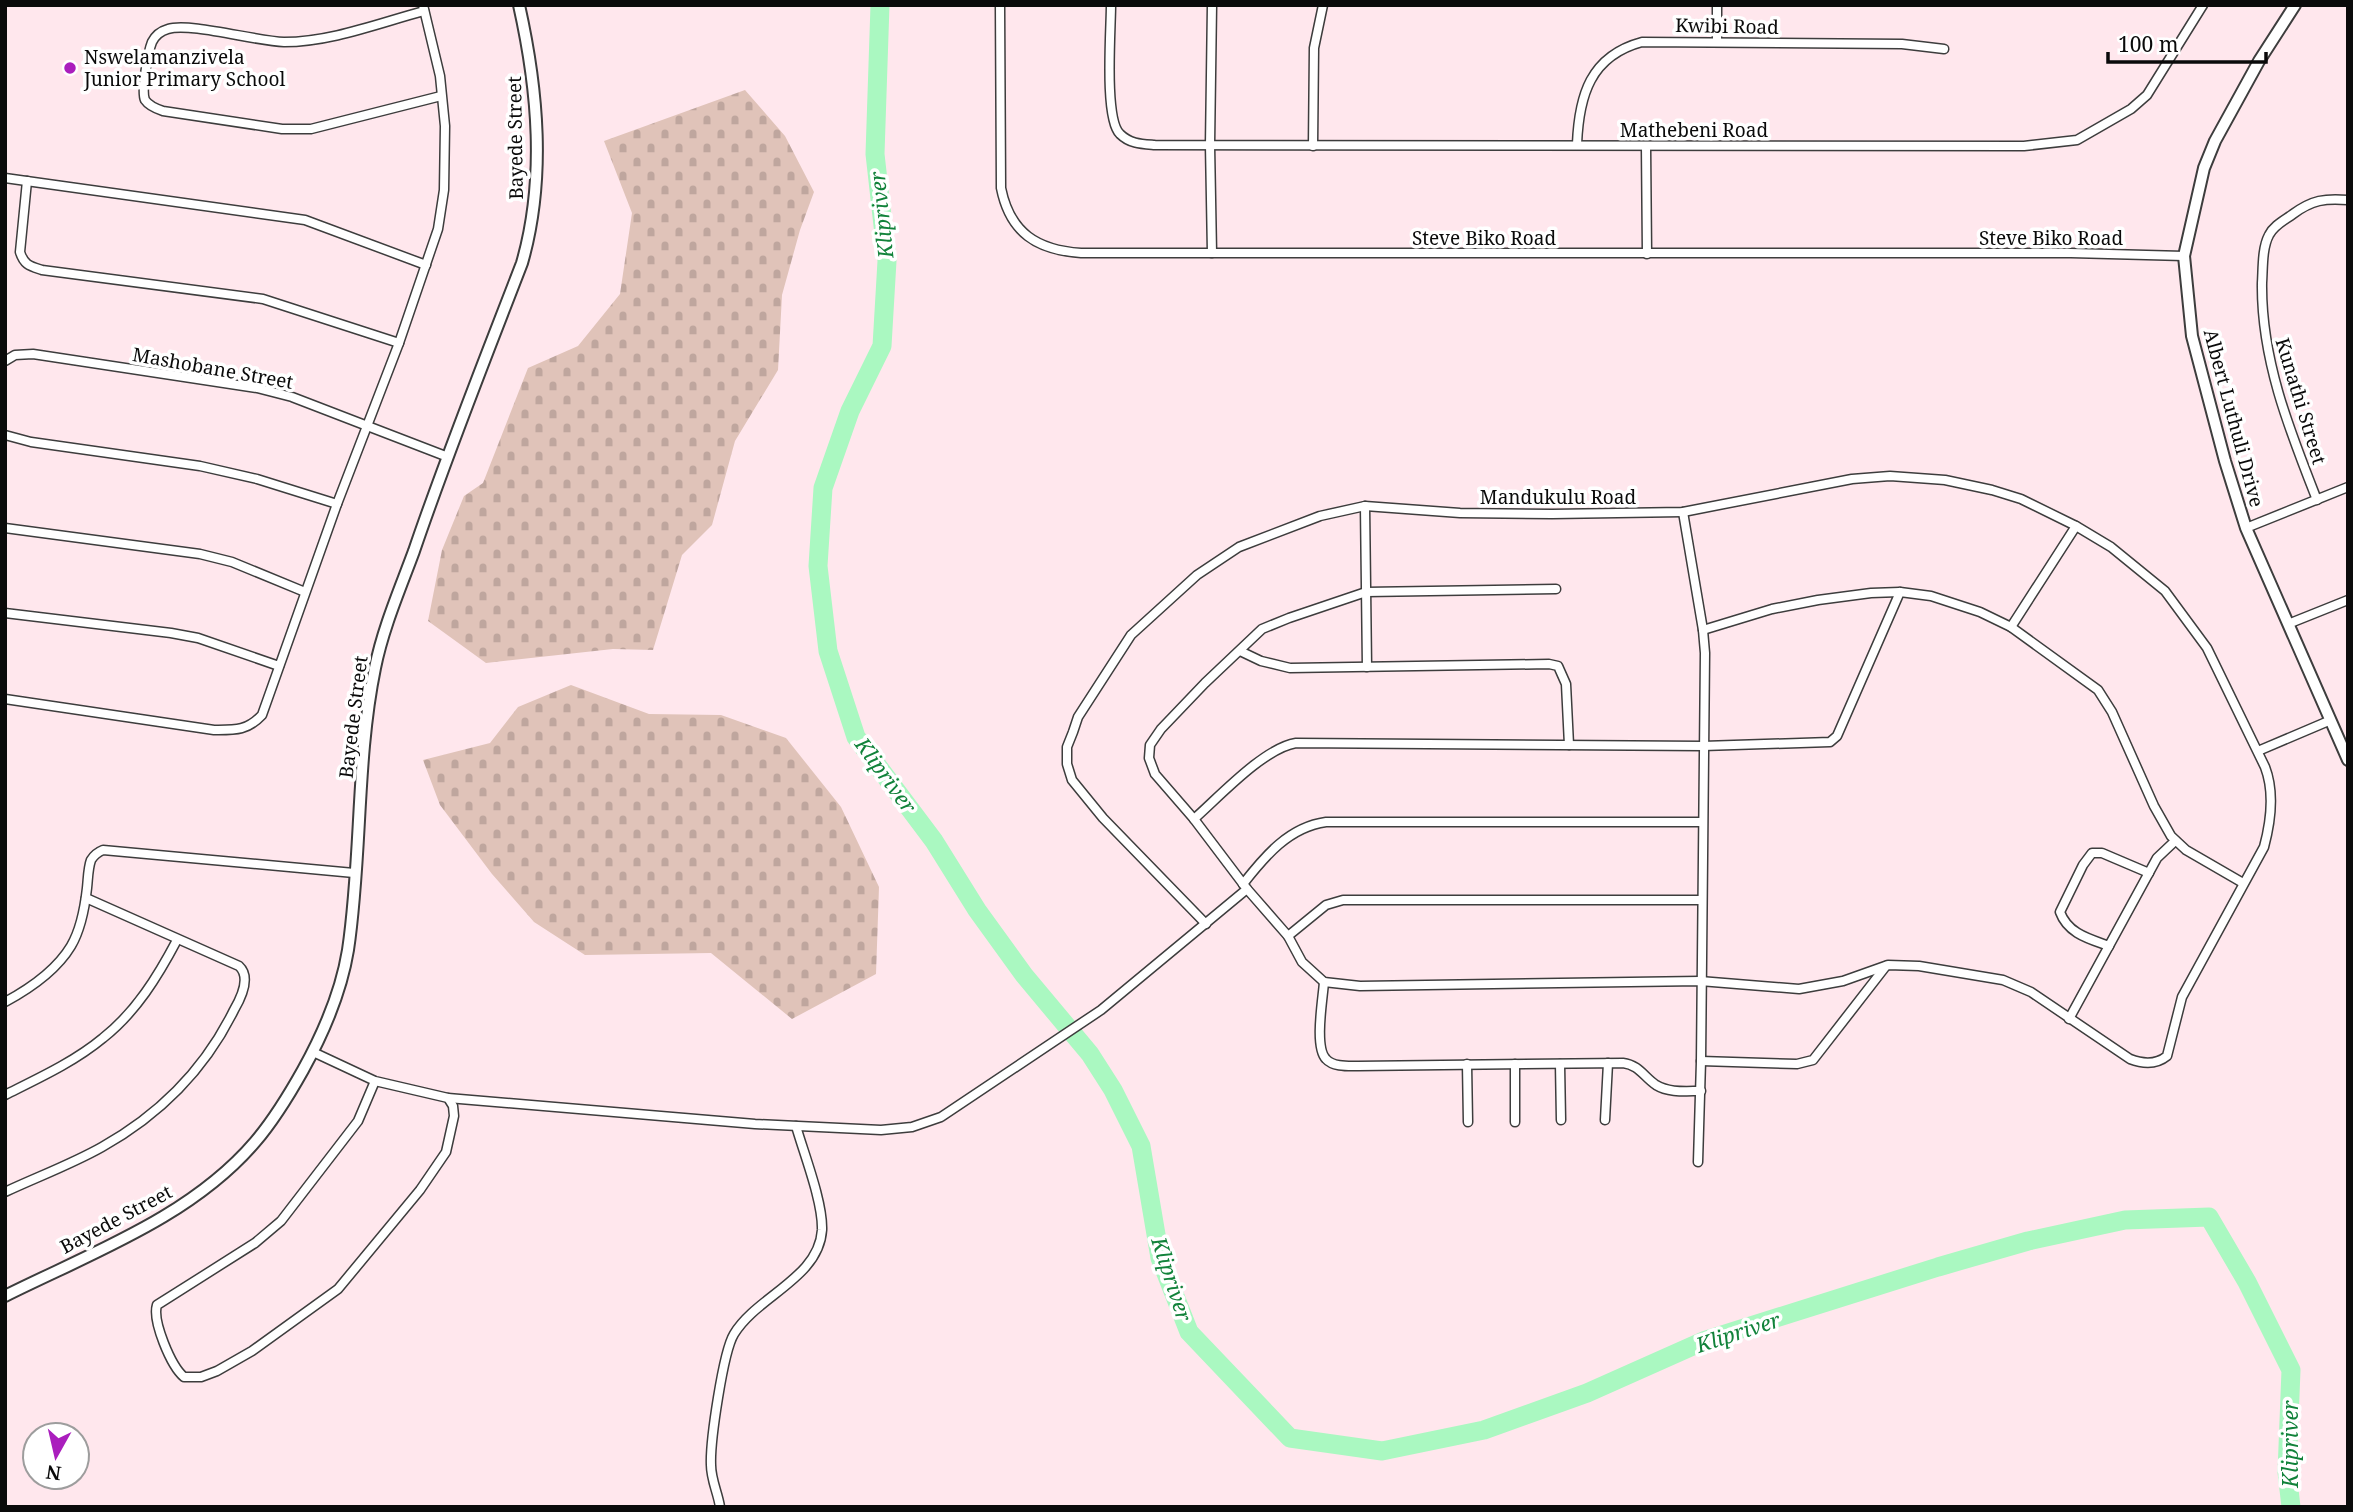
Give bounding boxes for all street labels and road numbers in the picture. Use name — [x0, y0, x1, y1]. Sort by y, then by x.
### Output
street label: Kwibi Road — [1675, 12, 1779, 40]
street label: Bayede Street — [501, 76, 529, 200]
street label: Mathebeni Road — [1620, 117, 1768, 143]
street label: Steve Biko Road — [1412, 225, 1556, 251]
street label: Steve Biko Road — [1979, 225, 2123, 251]
street label: Albert Luthuli Drive — [2198, 326, 2270, 510]
street label: Kunathi Street — [2269, 335, 2333, 468]
street label: Mashobane Street — [131, 341, 296, 395]
street label: Mandukulu Road — [1480, 484, 1637, 510]
street label: Bayede Street — [333, 654, 373, 780]
street label: Bayede Street — [55, 1178, 177, 1259]

